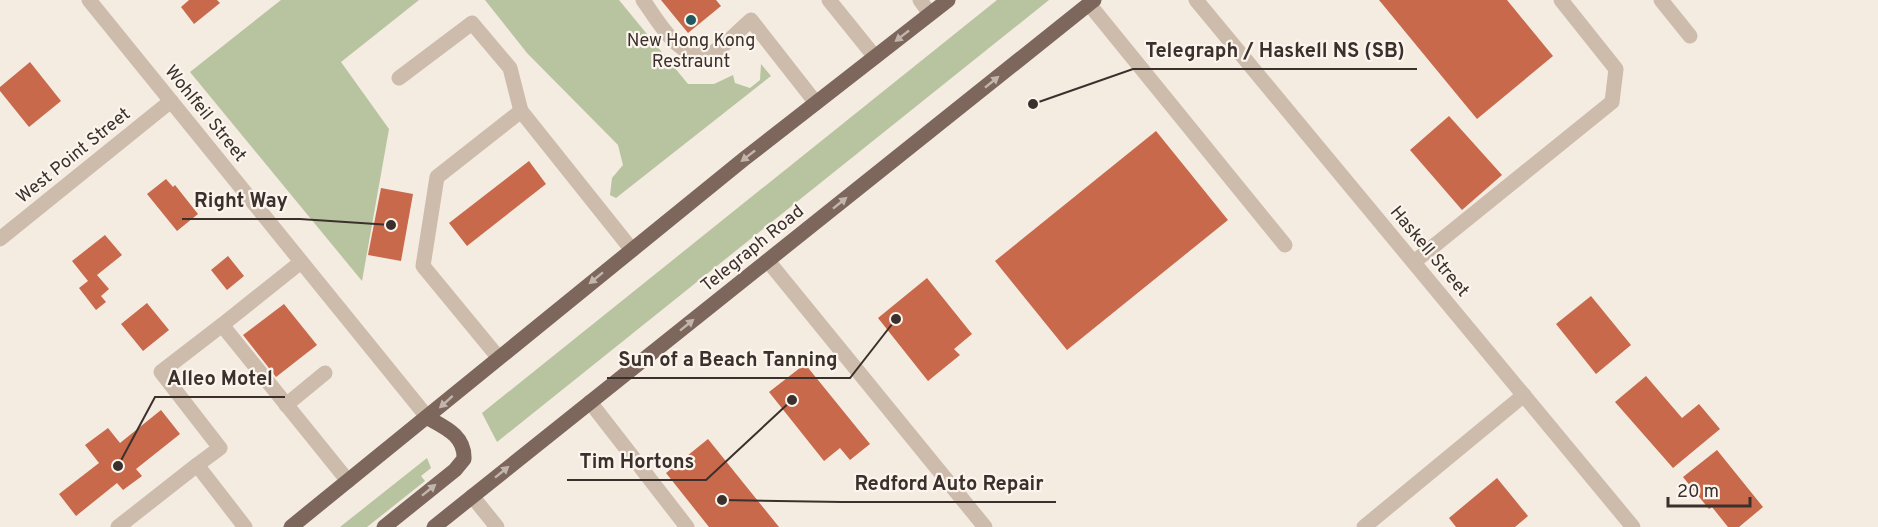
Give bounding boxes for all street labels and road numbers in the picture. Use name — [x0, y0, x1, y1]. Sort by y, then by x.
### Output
street label: Wohlfeil Street — [159, 61, 251, 167]
street label: West Point Street — [12, 103, 136, 209]
street label: Telegraph Road — [697, 201, 809, 298]
street label: Haskell Street — [1384, 202, 1474, 302]

